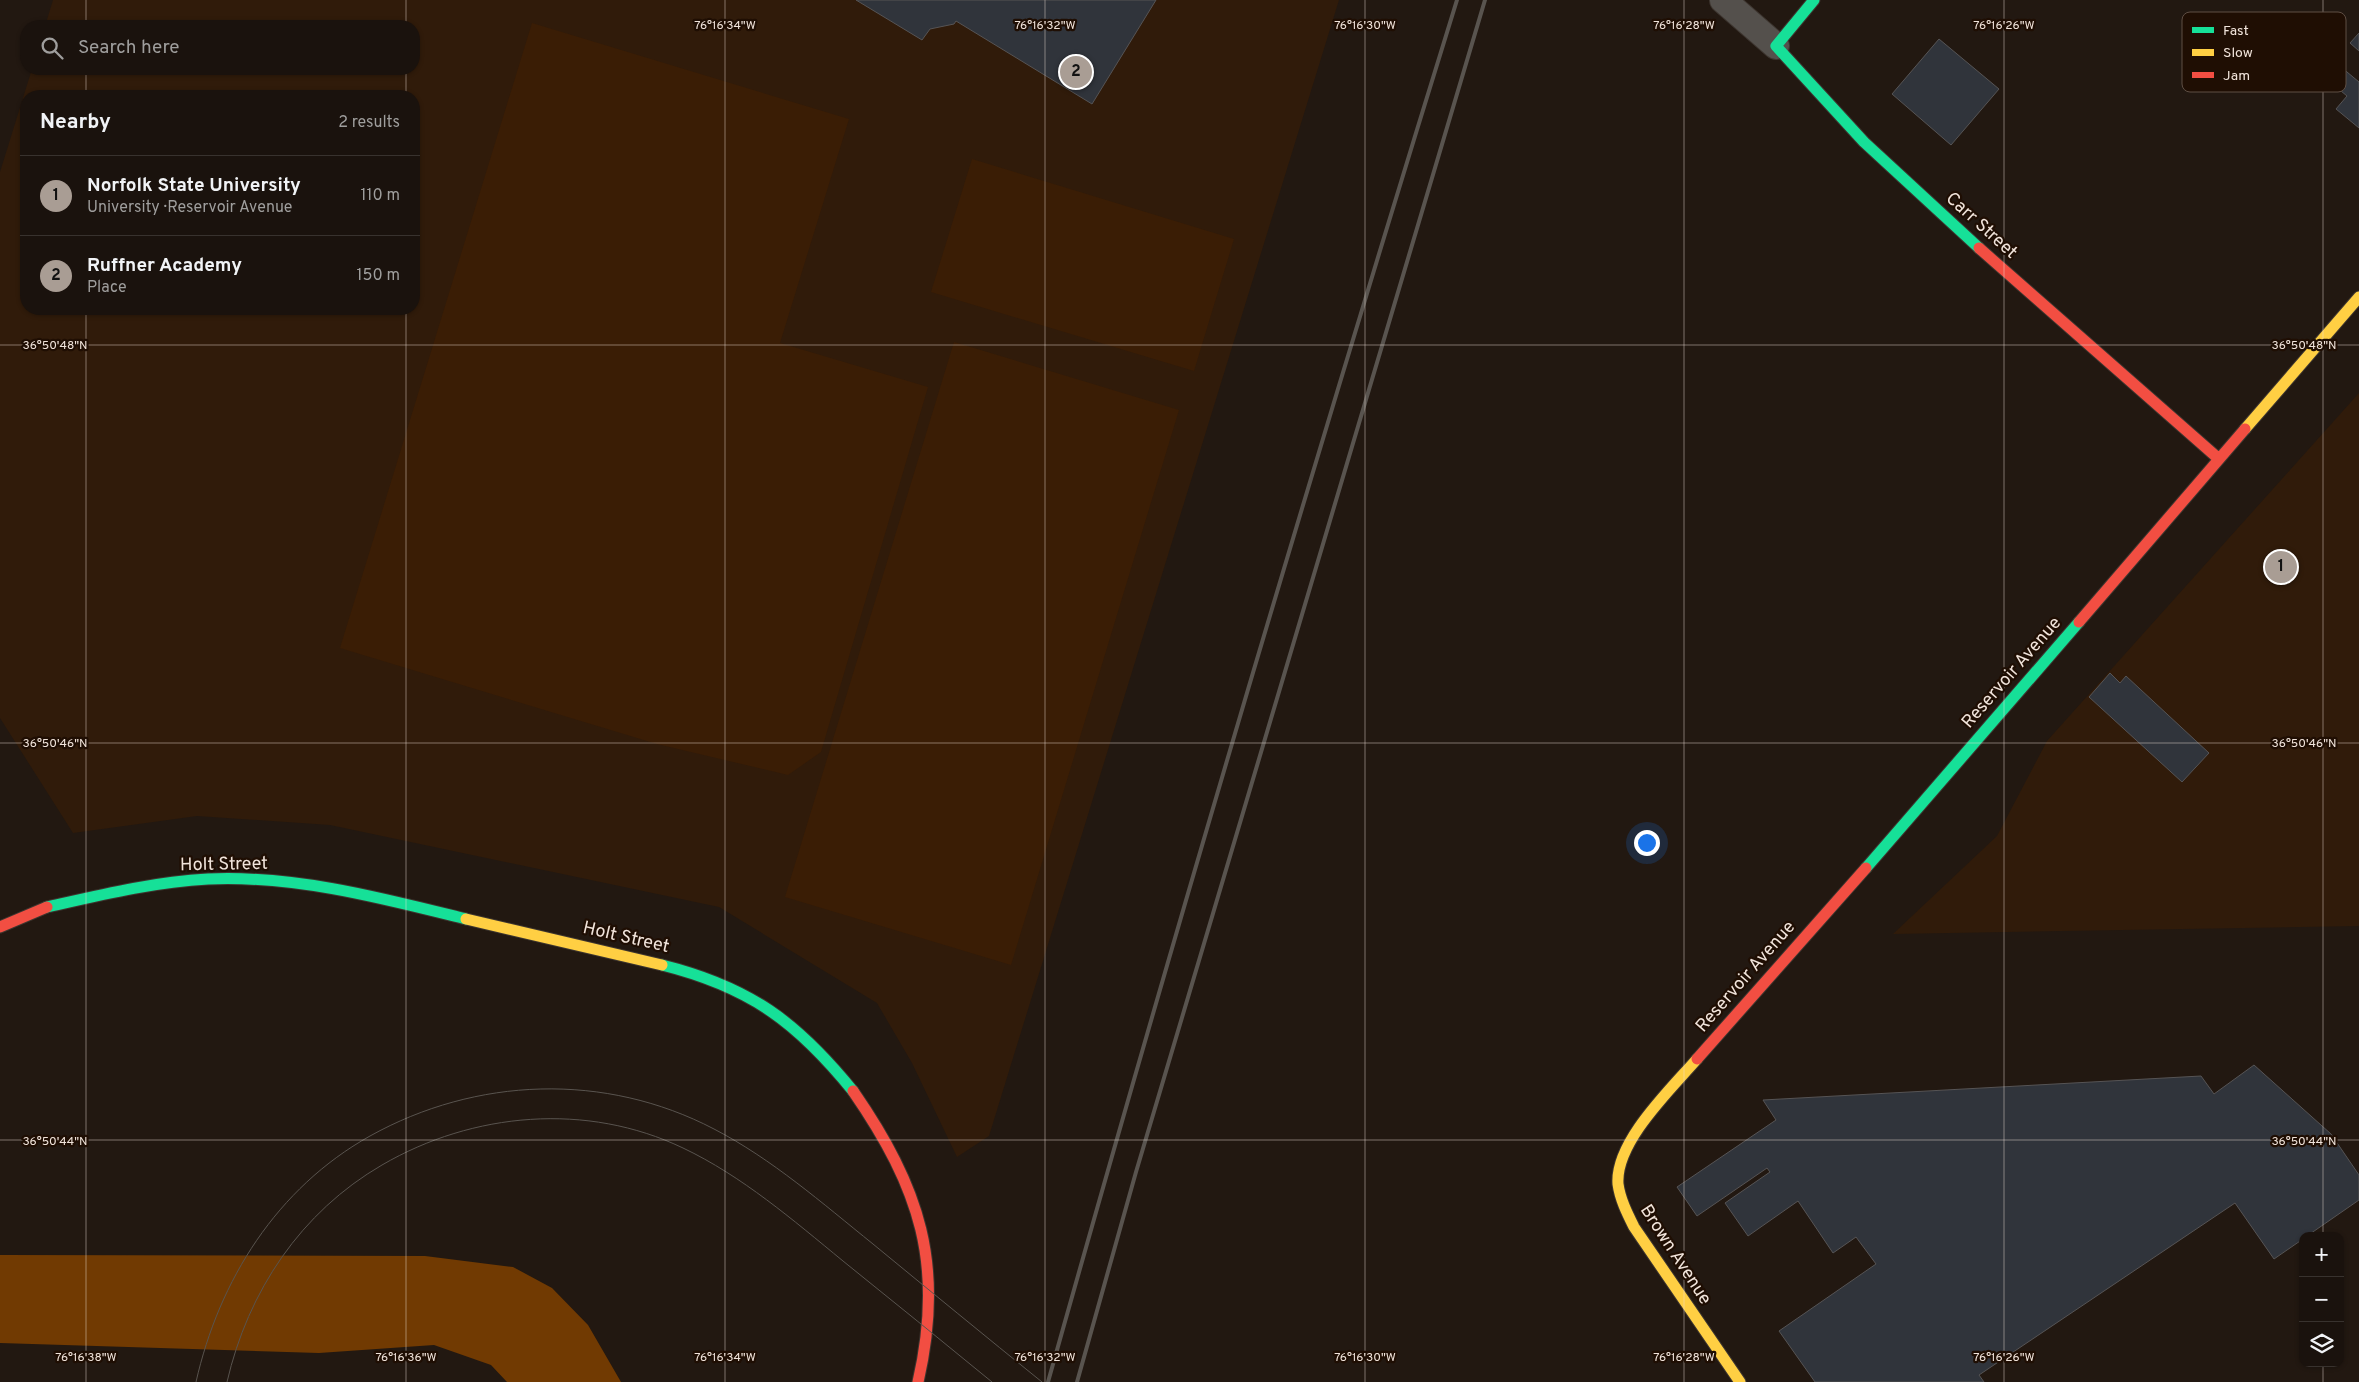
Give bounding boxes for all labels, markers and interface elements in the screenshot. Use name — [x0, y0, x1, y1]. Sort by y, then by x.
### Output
legend — [2182, 12, 2346, 92]
text: 76°16'34"W — [694, 18, 756, 34]
text: 76°16'32"W — [1014, 18, 1076, 34]
text: 76°16'30"W — [1334, 18, 1396, 34]
text: 76°16'28"W — [1653, 18, 1715, 34]
text: 76°16'26"W — [1973, 18, 2035, 34]
search box — [20, 20, 420, 75]
text: Fast — [2223, 23, 2249, 40]
icon: search — [38, 34, 66, 62]
text: Search here — [78, 36, 180, 60]
text: Slow — [2223, 45, 2253, 62]
pin: 2 — [1060, 53, 1092, 91]
text: Jam — [2223, 68, 2250, 85]
text: Nearby — [40, 109, 111, 136]
text: 2 results — [338, 113, 400, 133]
text: Norfolk State University — [87, 174, 301, 198]
text: 1 — [53, 186, 59, 206]
text: 110 m — [360, 186, 400, 206]
street label: Carr Street — [1940, 188, 2022, 264]
text: University · Reservoir Avenue — [87, 198, 292, 218]
text: Ruffner Academy — [87, 254, 242, 278]
text: 2 — [51, 266, 61, 286]
text: 150 m — [357, 266, 400, 286]
text: Place — [87, 278, 127, 298]
text: 36°50'48"N — [22, 338, 88, 354]
text: 36°50'48"N — [2271, 338, 2337, 354]
pin: 1 — [2265, 548, 2297, 586]
street label: Reservoir Avenue — [1957, 612, 2067, 734]
text: 36°50'46"N — [23, 736, 87, 752]
text: 36°50'46"N — [2272, 736, 2336, 752]
your location — [1634, 830, 1660, 856]
street label: Holt Street — [180, 853, 268, 877]
street label: Reservoir Avenue — [1691, 916, 1801, 1038]
street label: Holt Street — [581, 917, 671, 959]
text: 36°50'44"N — [22, 1134, 88, 1150]
text: 36°50'44"N — [2271, 1134, 2337, 1150]
street label: Brown Avenue — [1634, 1201, 1716, 1309]
map controls — [2299, 1232, 2344, 1367]
button: + — [2299, 1232, 2344, 1277]
button: − — [2299, 1277, 2344, 1322]
button: layers — [2299, 1322, 2344, 1367]
text: 76°16'38"W — [55, 1350, 117, 1366]
text: 76°16'36"W — [375, 1350, 437, 1366]
text: 76°16'34"W — [694, 1350, 756, 1366]
text: 76°16'32"W — [1014, 1350, 1076, 1366]
text: 76°16'30"W — [1334, 1350, 1396, 1366]
text: 76°16'28"W — [1653, 1350, 1715, 1366]
text: 76°16'26"W — [1973, 1350, 2035, 1366]

